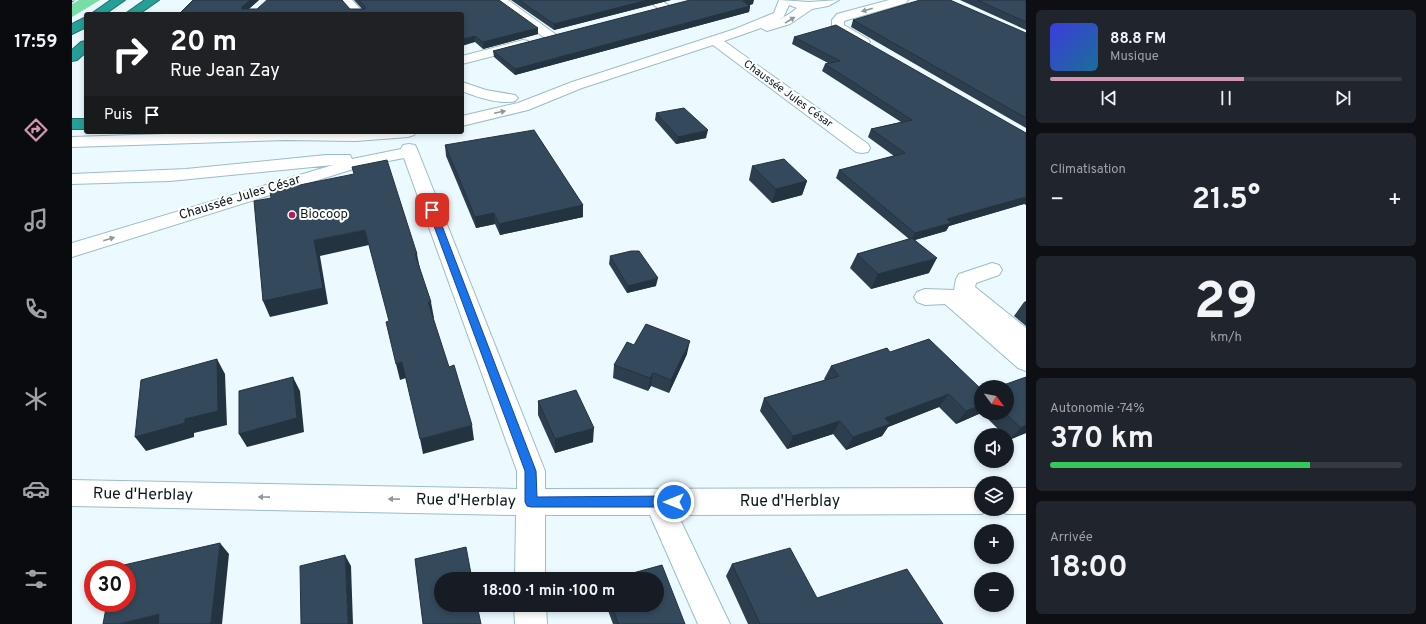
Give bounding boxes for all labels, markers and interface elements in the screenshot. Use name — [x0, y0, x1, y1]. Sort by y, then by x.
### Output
one-way arrow — [861, 7, 873, 13]
one-way arrow — [784, 16, 796, 23]
text: 20 m — [170, 25, 237, 61]
icon: right — [104, 28, 156, 80]
text: 88.8 FM — [1110, 30, 1166, 49]
text: 17:59 — [14, 31, 58, 54]
text: Musique — [1110, 49, 1159, 65]
street label: Chaussée Jules César — [741, 57, 836, 132]
text: Rue Jean Zay — [170, 60, 280, 83]
icon: previous — [1098, 87, 1120, 109]
icon: pause — [1215, 87, 1237, 109]
icon: next — [1332, 87, 1354, 109]
icon: arrive — [141, 104, 163, 126]
text: Puis — [104, 106, 133, 125]
one-way arrow — [494, 109, 506, 115]
icon: directions — [22, 116, 50, 144]
text: Climatisation — [1050, 162, 1126, 178]
street label: Chaussée Jules César — [177, 172, 303, 224]
text: 21.5° — [1192, 182, 1260, 219]
text: − — [1050, 187, 1064, 214]
text: + — [1388, 187, 1402, 214]
pin — [415, 193, 449, 227]
icon: arrive — [421, 199, 443, 221]
icon: music — [22, 206, 50, 234]
place label: Biocoop — [300, 207, 348, 223]
marker: Biocoop — [287, 210, 297, 220]
one-way arrow — [104, 236, 116, 242]
text: 29 — [1194, 271, 1258, 337]
icon: phone — [22, 295, 50, 323]
text: km/h — [1210, 330, 1242, 346]
north arrow — [974, 380, 1014, 420]
map controls — [974, 380, 1014, 612]
icon: climate — [22, 385, 50, 413]
text: Autonomie · 74% — [1050, 401, 1145, 417]
text: 370 km — [1050, 421, 1154, 458]
button: sound — [974, 428, 1014, 468]
icon: car — [22, 475, 50, 503]
button: layers — [974, 476, 1014, 516]
position arrow — [653, 481, 695, 523]
street label: Rue d'Herblay — [93, 484, 193, 506]
street label: Rue d'Herblay — [416, 490, 516, 512]
street label: Rue d'Herblay — [740, 492, 840, 512]
one-way arrow — [257, 494, 270, 500]
one-way arrow — [387, 496, 400, 502]
button: + — [974, 524, 1014, 564]
text: Arrivée — [1050, 530, 1093, 546]
text: 18:00 — [1050, 550, 1128, 587]
speed limit sign: 30 — [84, 560, 136, 612]
icon: filters — [22, 565, 50, 593]
button: − — [974, 572, 1014, 612]
text: 18:00 · 1 min · 100 m — [483, 582, 615, 601]

